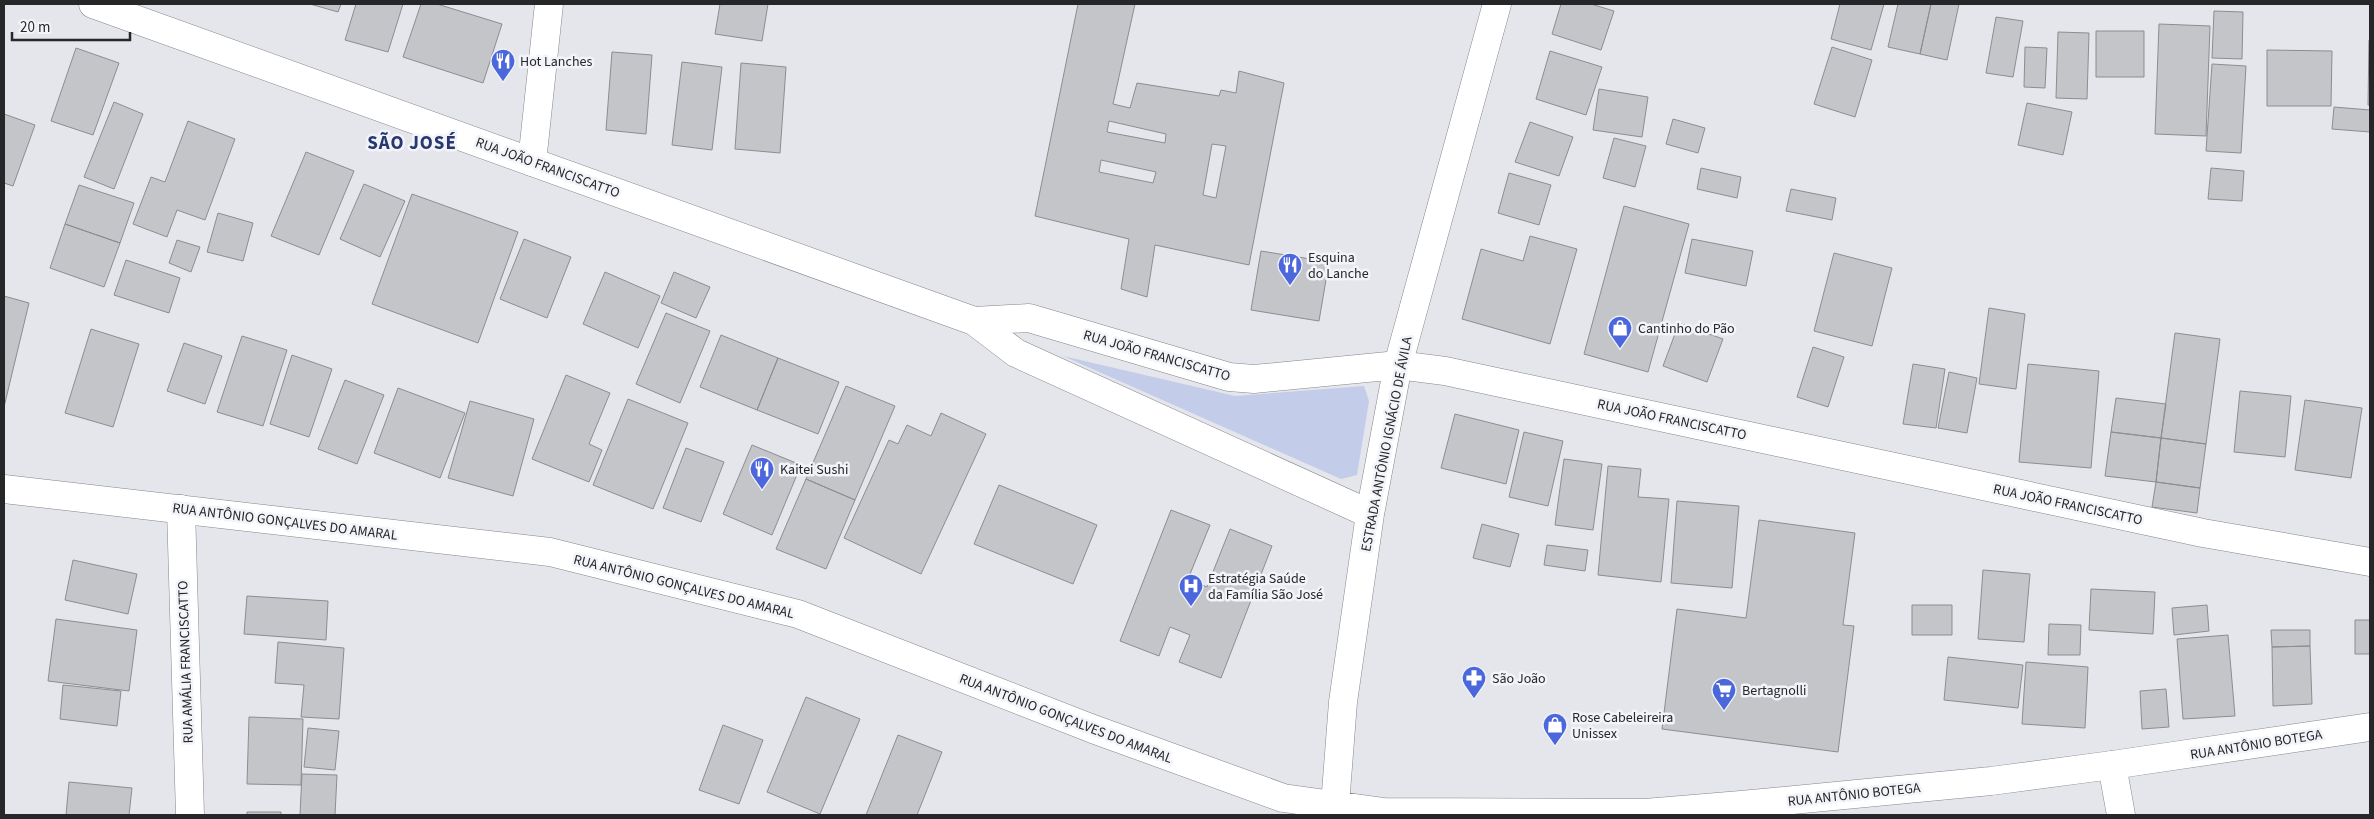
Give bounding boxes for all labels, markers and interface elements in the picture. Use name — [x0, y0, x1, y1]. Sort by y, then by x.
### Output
scale bar — [12, 10, 130, 42]
text: 20 m — [20, 17, 50, 38]
restaurant icon: Hot Lanches — [490, 48, 516, 82]
place label: Hot Lanches — [520, 52, 592, 72]
district label: SÃO JOSÉ — [367, 130, 457, 157]
street label: RUA JOÃO FRANCISCATTO — [473, 133, 623, 203]
place label: Esquina do Lanche — [1308, 248, 1369, 284]
restaurant icon: Esquina do Lanche — [1277, 252, 1303, 286]
shop icon: Cantinho do Pão — [1607, 315, 1633, 349]
place label: Cantinho do Pão — [1638, 319, 1735, 339]
street label: RUA JOÃO FRANCISCATTO — [1081, 325, 1233, 387]
street label: ESTRADA ANTÔNIO IGNÁCIO DE ÁVILA — [1356, 335, 1418, 553]
street label: RUA JOÃO FRANCISCATTO — [1595, 394, 1748, 446]
restaurant icon: Kaitei Sushi — [749, 456, 775, 490]
place label: Kaitei Sushi — [780, 460, 848, 480]
street label: RUA JOÃO FRANCISCATTO — [1991, 479, 2144, 531]
street label: RUA ANTÔNIO GONÇALVES DO AMARAL — [171, 498, 399, 546]
street label: RUA ANTÔNIO GONÇALVES DO AMARAL — [571, 550, 796, 624]
place label: Estratégia Saúde da Família São José — [1208, 569, 1323, 605]
hospital icon: Estratégia Saúde da Família São José — [1178, 573, 1204, 607]
street label: RUA AMÁLIA FRANCISCATTO — [173, 580, 199, 744]
pharmacy icon: São João — [1461, 665, 1487, 699]
street label: RUA ANTÔNIO GONÇALVES DO AMARAL — [956, 669, 1175, 769]
place label: São João — [1492, 669, 1546, 689]
supermarket icon: Bertagnolli — [1711, 677, 1737, 711]
place label: Bertagnolli — [1742, 681, 1806, 701]
place label: Rose Cabeleireira Unissex — [1572, 708, 1673, 744]
shop icon: Rose Cabeleireira Unissex — [1542, 712, 1568, 746]
street label: RUA ANTÔNIO BOTEGA — [2189, 725, 2324, 765]
street label: RUA ANTÔNIO BOTEGA — [1787, 778, 1922, 812]

